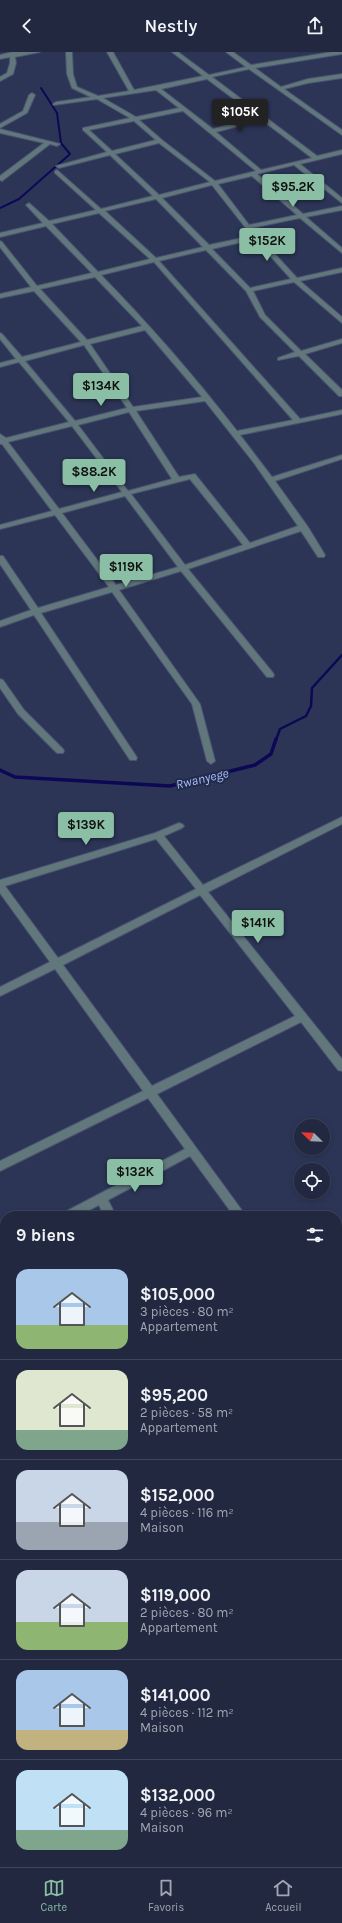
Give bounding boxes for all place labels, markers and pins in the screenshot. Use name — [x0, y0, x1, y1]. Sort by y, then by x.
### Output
pin: $105K — [212, 99, 268, 133]
pin: $95.2K — [260, 174, 326, 208]
pin: $152K — [239, 228, 295, 262]
pin: $134K — [73, 373, 129, 407]
pin: $88.2K — [61, 459, 127, 493]
pin: $119K — [98, 554, 154, 588]
pin: $139K — [58, 812, 114, 846]
pin: $141K — [230, 910, 286, 944]
pin: $132K — [107, 1159, 163, 1193]

